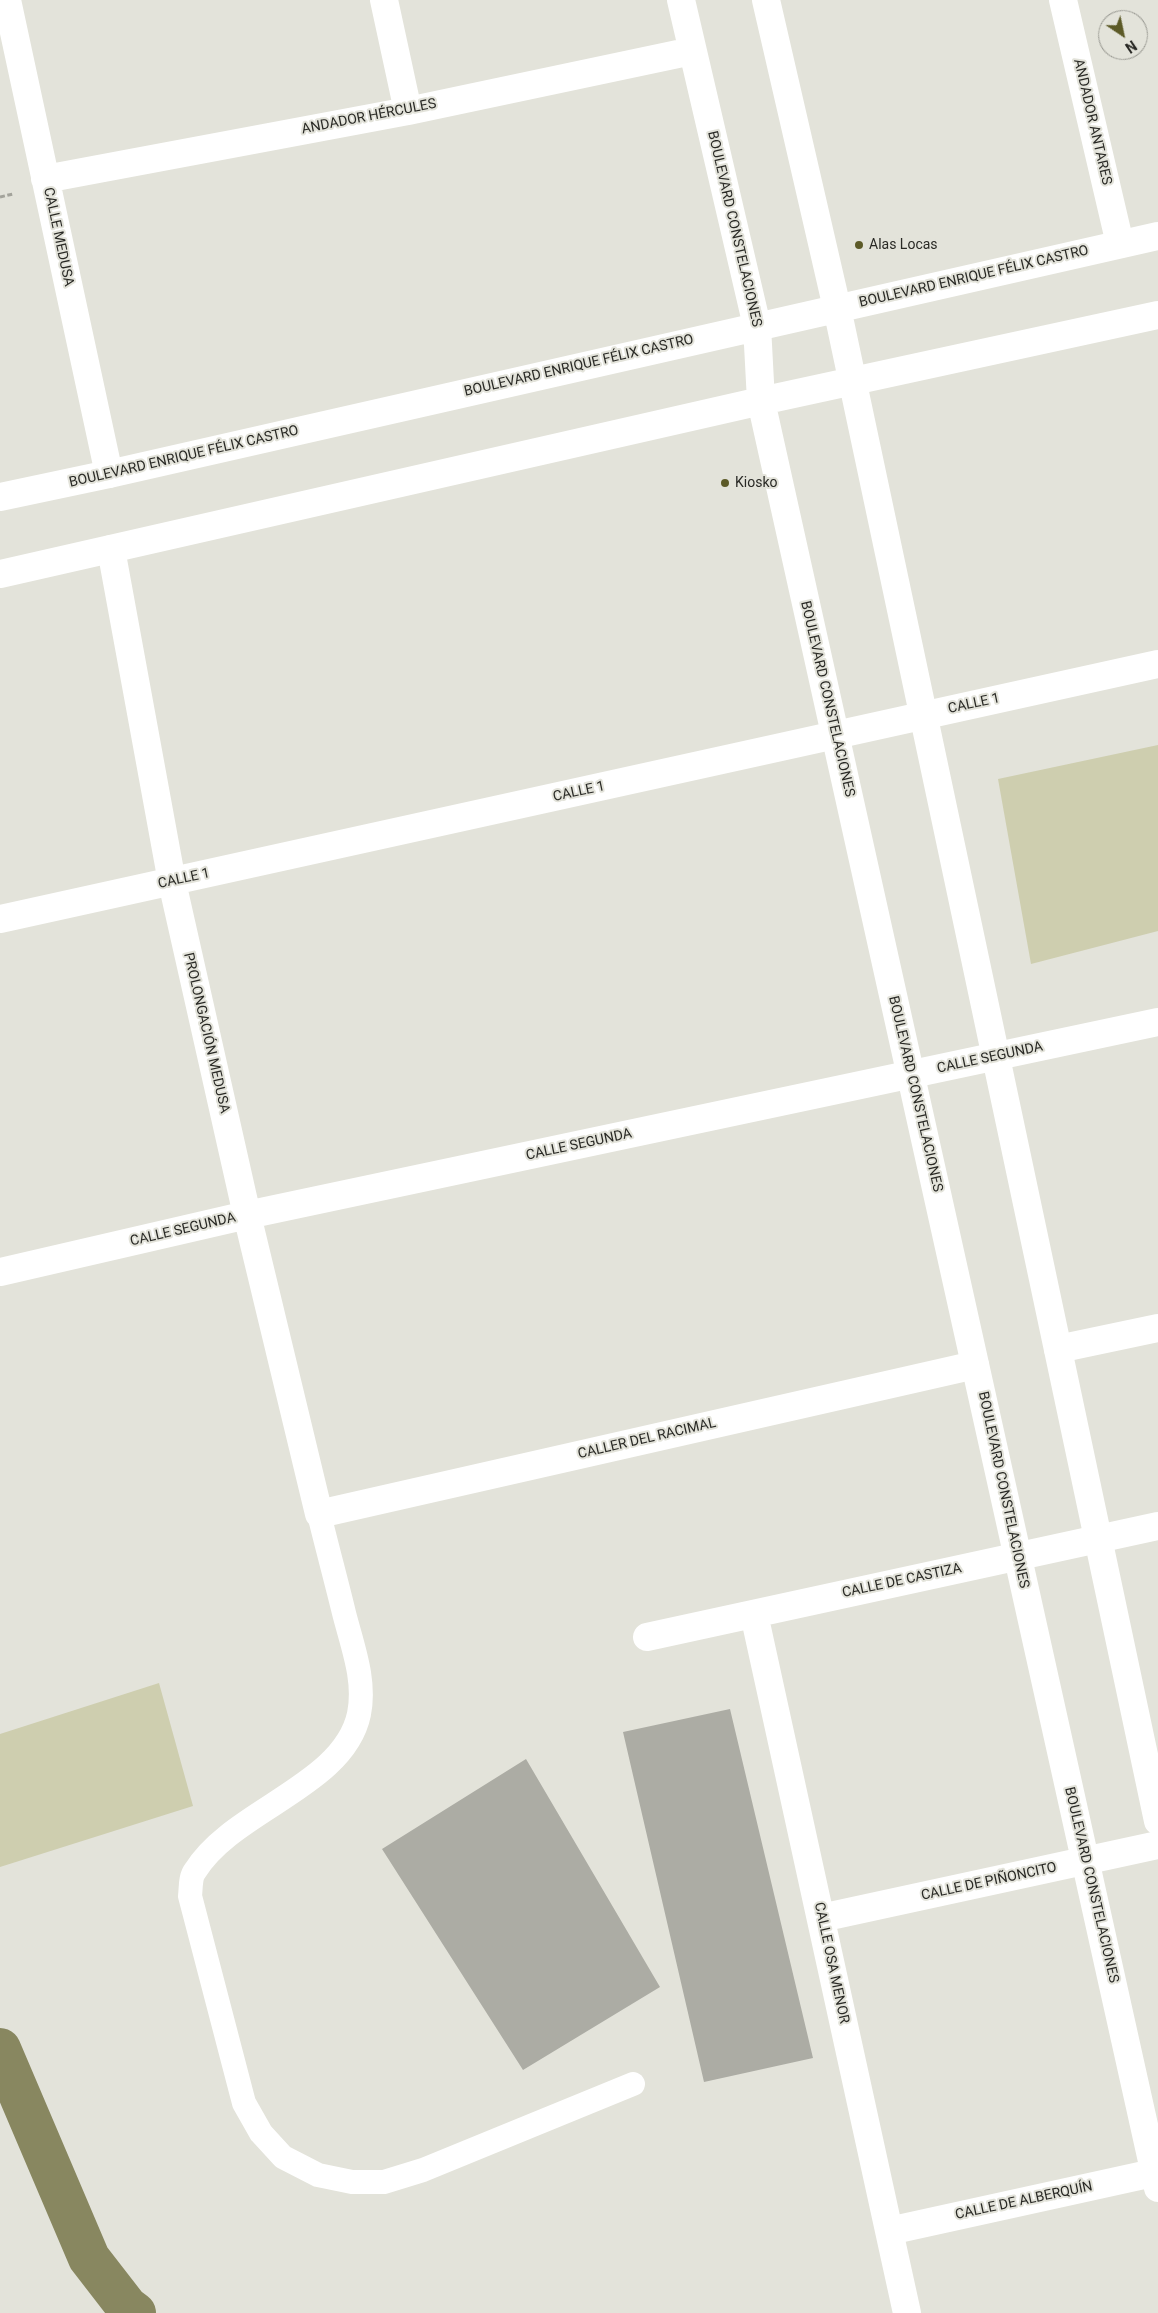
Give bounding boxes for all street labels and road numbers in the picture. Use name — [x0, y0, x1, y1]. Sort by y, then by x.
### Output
street label: ANDADOR ANTARES — [1069, 57, 1115, 187]
street label: ANDADOR HÉRCULES — [300, 96, 438, 138]
street label: BOULEVARD CONSTELACIONES — [703, 129, 765, 329]
street label: CALLE MEDUSA — [39, 186, 77, 288]
street label: BOULEVARD ENRIQUE FÉLIX CASTRO — [858, 242, 1090, 312]
street label: BOULEVARD ENRIQUE FÉLIX CASTRO — [463, 331, 695, 401]
street label: BOULEVARD ENRIQUE FÉLIX CASTRO — [68, 422, 300, 492]
street label: BOULEVARD CONSTELACIONES — [796, 599, 858, 799]
street label: CALLE 1 — [947, 690, 1001, 718]
street label: CALLE 1 — [552, 778, 606, 806]
street label: CALLE 1 — [157, 865, 211, 893]
street label: PROLONGACIÓN MEDUSA — [179, 951, 233, 1115]
street label: BOULEVARD CONSTELACIONES — [884, 994, 946, 1194]
street label: CALLE SEGUNDA — [936, 1039, 1044, 1077]
street label: CALLE SEGUNDA — [525, 1126, 633, 1164]
street label: CALLE SEGUNDA — [129, 1210, 237, 1250]
street label: BOULEVARD CONSTELACIONES — [974, 1390, 1032, 1590]
street label: CALLER DEL RACIMAL — [576, 1415, 718, 1463]
street label: CALLE DE CASTIZA — [841, 1560, 963, 1602]
street label: BOULEVARD CONSTELACIONES — [1060, 1785, 1122, 1985]
street label: CALLE DE PIÑONCITO — [920, 1859, 1058, 1905]
street label: CALLE OSA MENOR — [810, 1901, 852, 2025]
street label: CALLE DE ALBERQUÍN — [954, 2178, 1094, 2224]

